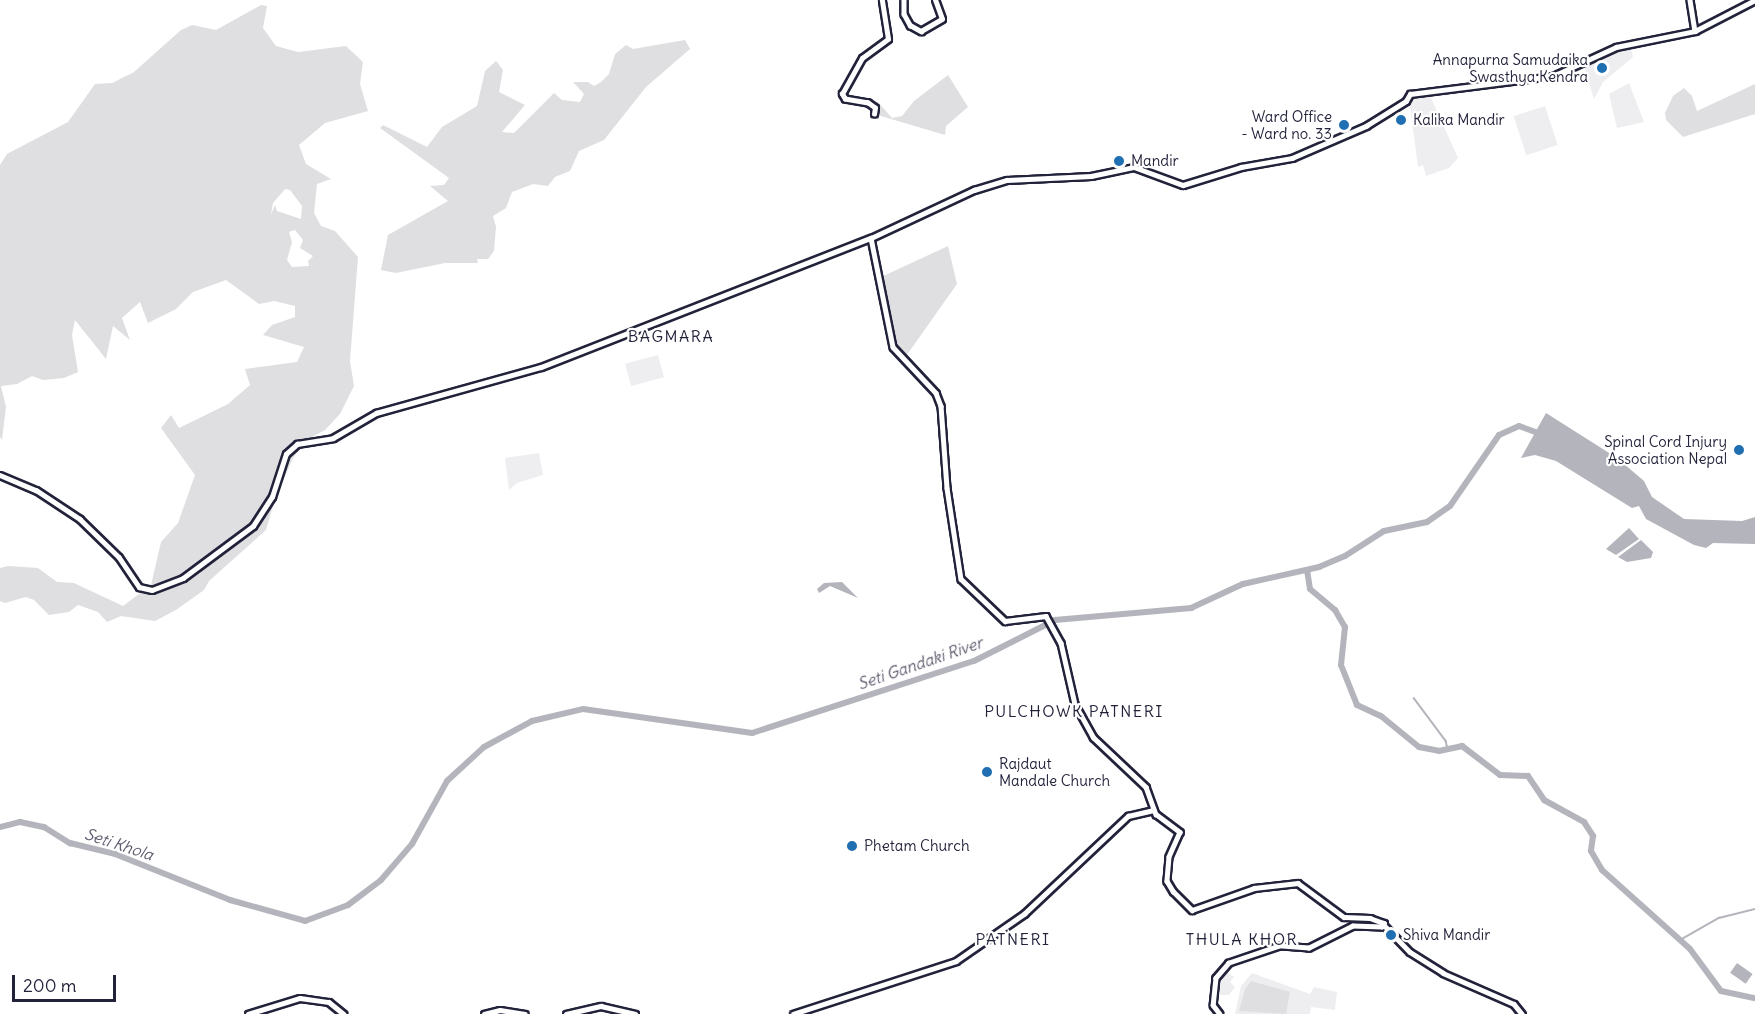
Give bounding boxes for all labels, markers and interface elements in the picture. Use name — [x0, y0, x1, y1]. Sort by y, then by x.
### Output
place label: Annapurna Samudaika Swasthya Kendra — [1433, 50, 1588, 85]
marker: Annapurna Samudaika Swasthya Kendra — [1593, 59, 1611, 77]
place label: Ward Office - Ward no. 33 — [1241, 107, 1332, 142]
place label: Kalika Mandir — [1413, 111, 1505, 129]
marker: Kalika Mandir — [1394, 113, 1408, 127]
marker: Ward Office - Ward no. 33 — [1337, 118, 1351, 132]
place label: Mandir — [1131, 152, 1179, 170]
marker: Mandir — [1112, 154, 1126, 168]
district label: BAGMARA — [628, 326, 714, 346]
place label: Spinal Cord Injury Association Nepal — [1604, 432, 1727, 467]
marker: Spinal Cord Injury Association Nepal — [1732, 443, 1746, 457]
water label: Seti Gandaki River — [855, 633, 985, 693]
district label: PULCHOWK PATNERI — [984, 701, 1164, 721]
place label: Rajdaut Mandale Church — [999, 754, 1110, 789]
marker: Rajdaut Mandale Church — [980, 765, 994, 779]
water label: Seti Khola — [82, 824, 156, 864]
place label: Phetam Church — [864, 837, 970, 855]
marker: Phetam Church — [845, 839, 859, 853]
place label: Shiva Mandir — [1403, 926, 1490, 944]
marker: Shiva Mandir — [1384, 928, 1398, 942]
district label: PATNERI — [975, 929, 1051, 949]
district label: THULA KHOR — [1186, 929, 1298, 949]
scale bar — [15, 963, 118, 1001]
text: 200 m — [23, 974, 77, 997]

